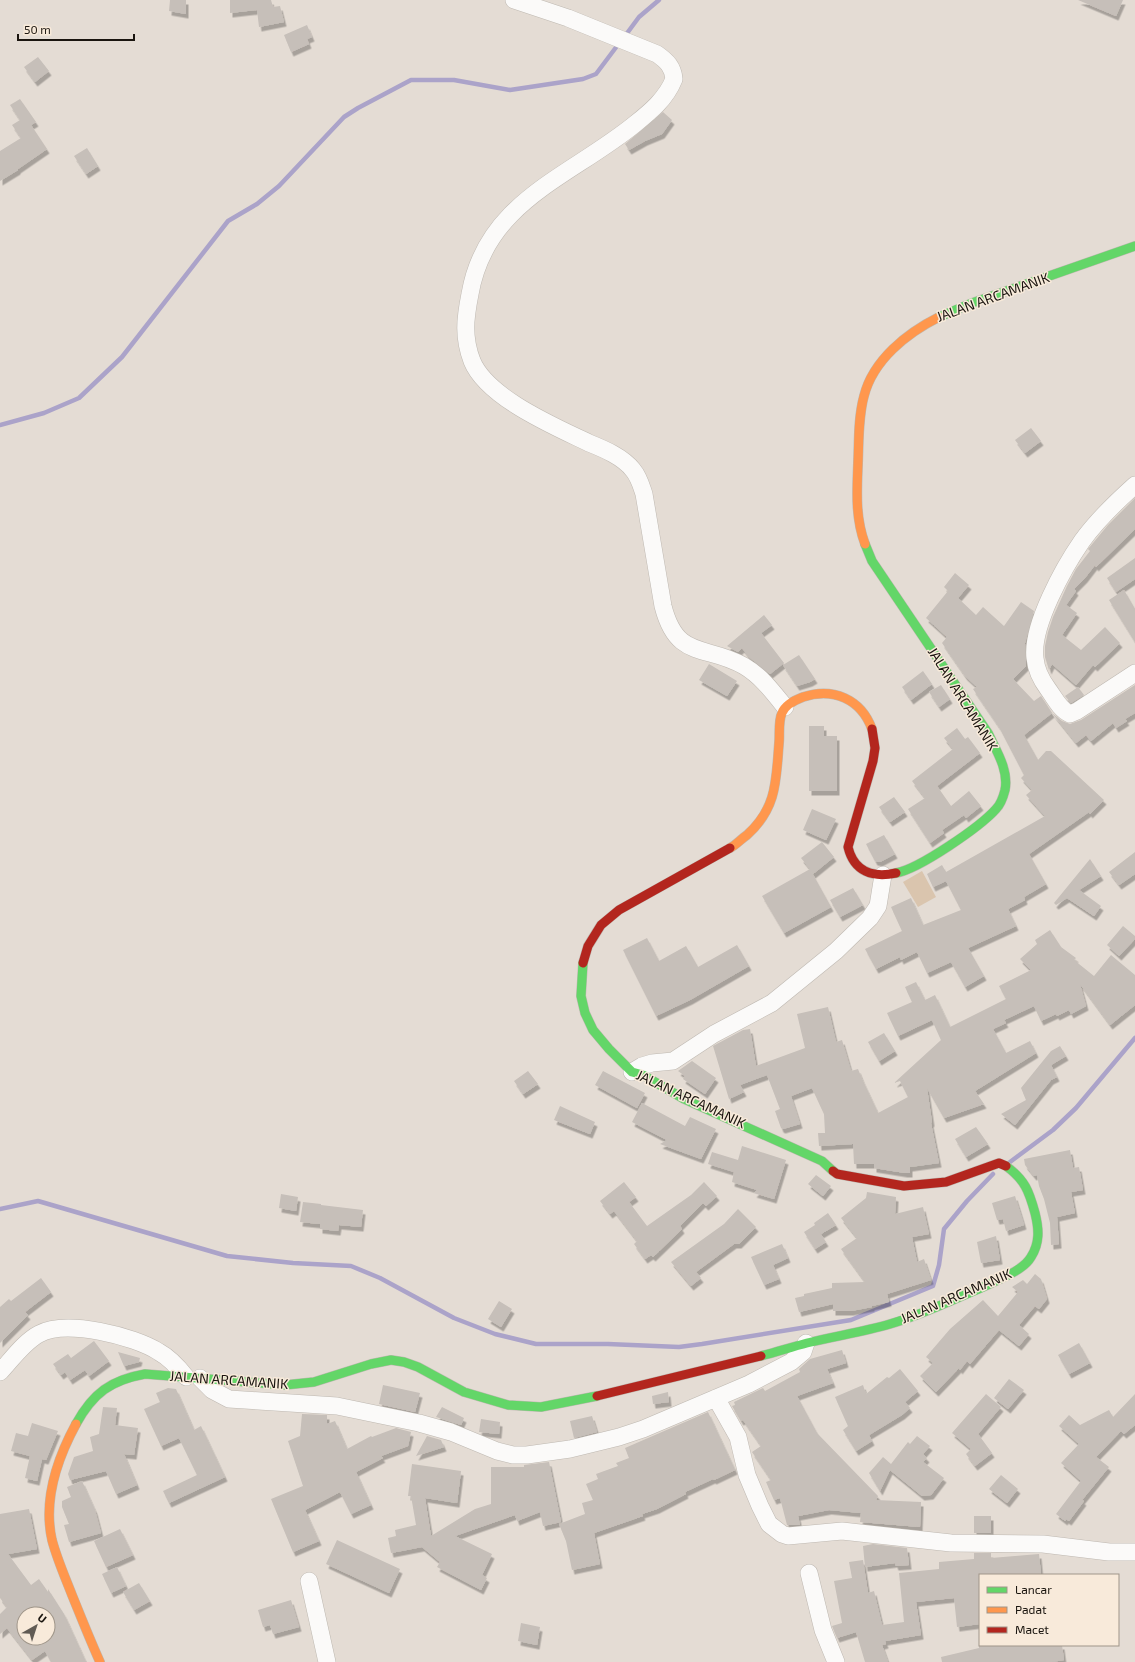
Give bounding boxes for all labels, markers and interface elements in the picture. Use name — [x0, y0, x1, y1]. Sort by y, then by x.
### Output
scale bar — [18, 16, 134, 42]
text: 50 m — [24, 22, 51, 36]
street label: JALAN ARCAMANIK — [934, 268, 1052, 325]
street label: JALAN ARCAMANIK — [925, 644, 1003, 754]
street label: JALAN ARCAMANIK — [634, 1066, 749, 1132]
street label: JALAN ARCAMANIK — [898, 1264, 1015, 1327]
street label: JALAN ARCAMANIK — [169, 1367, 290, 1392]
legend — [979, 1574, 1119, 1646]
text: Lancar — [1015, 1582, 1052, 1596]
text: Padat — [1015, 1602, 1047, 1616]
north arrow — [16, 1606, 56, 1646]
text: U — [36, 1610, 50, 1625]
text: Macet — [1015, 1622, 1049, 1636]

